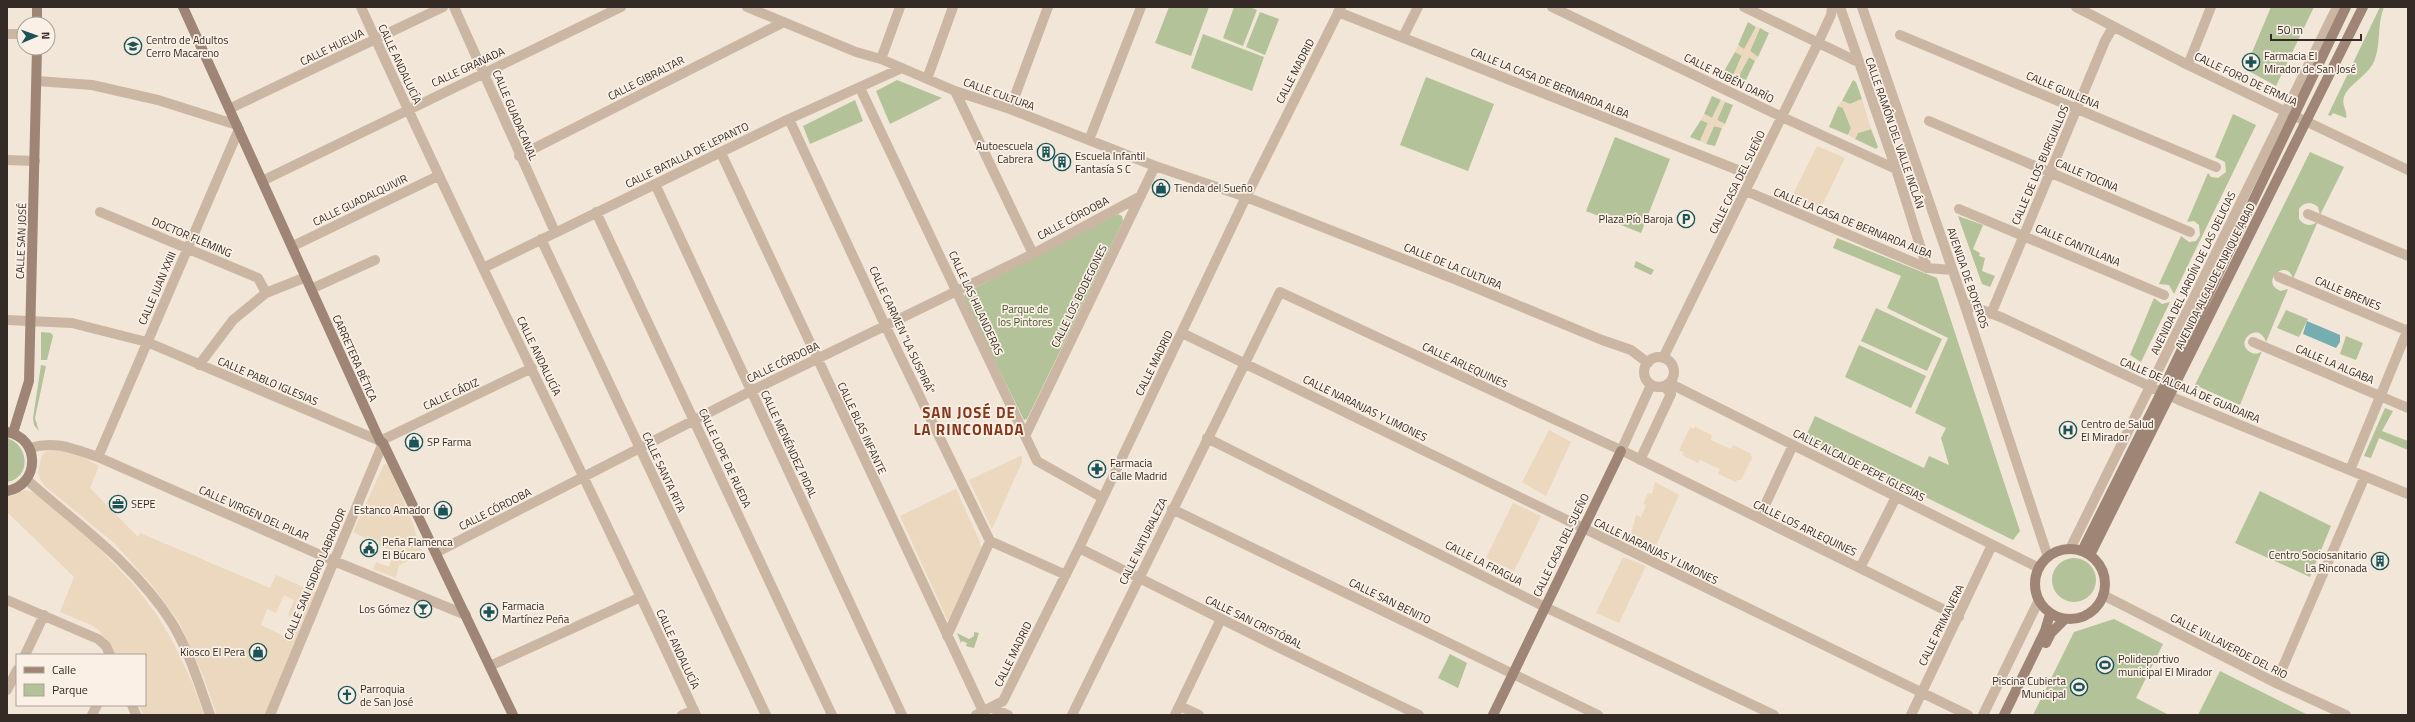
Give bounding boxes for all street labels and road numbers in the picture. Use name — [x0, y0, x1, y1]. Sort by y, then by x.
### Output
street label: CALLE ANDALUCÍA — [374, 21, 426, 107]
street label: CALLE HUELVA — [297, 24, 367, 69]
street label: CALLE MADRID — [1272, 36, 1318, 106]
street label: CALLE GRANADA — [429, 43, 508, 91]
street label: CALLE LA CASA DE BERNARDA ALBA — [1468, 44, 1632, 122]
street label: CALLE FORO DE ERMUA — [2192, 48, 2301, 110]
street label: CALLE RUBÉN DARÍO — [1681, 49, 1777, 107]
street label: CALLE GIBRALTAR — [605, 52, 687, 104]
street label: CALLE RAMÓN DEL VALLE INCLÁN — [1862, 55, 1928, 211]
street label: CALLE GUADACANAL — [489, 67, 542, 163]
street label: CALLE GUILLENA — [2024, 67, 2103, 113]
street label: CALLE CULTURA — [961, 74, 1037, 114]
street label: CALLE DE LOS BURGUILLOS — [2008, 103, 2073, 227]
street label: CALLE BATALLA DE LEPANTO — [623, 118, 751, 192]
street label: CALLE CASA DEL SUEÑO — [1705, 127, 1769, 237]
street label: CALLE TOCINA — [2053, 155, 2121, 196]
street label: CALLE GUADALQUIVIR — [310, 170, 410, 230]
street label: CALLE LA CASA DE BERNARDA ALBA — [1771, 184, 1935, 262]
street label: AVENIDA DEL JARDÍN DE LAS DELICIAS — [2146, 189, 2240, 357]
street label: CALLE CÓRDOBA — [1034, 192, 1112, 244]
street label: AVENIDA ALCALDE ENRIQUE ABAD — [2171, 200, 2259, 352]
street label: CALLE SAN JOSÉ — [12, 203, 30, 279]
street label: DOCTOR FLEMING — [149, 213, 235, 261]
street label: CALLE CANTILLANA — [2033, 220, 2123, 270]
street label: AVENIDA DE BOYEROS — [1943, 225, 1993, 331]
street label: CALLE DE LA CULTURA — [1401, 239, 1505, 293]
street label: CALLE LOS BODEGONES — [1047, 242, 1111, 350]
street label: CALLE LAS HILANDERAS — [945, 248, 1007, 358]
street label: CALLE JUAN XXIII — [134, 249, 180, 327]
street label: CALLE CARMEN "LA SUSPIRÁ" — [865, 263, 939, 397]
street label: CALLE BRENES — [2312, 272, 2384, 314]
street label: CARRETERA BÉTICA — [329, 312, 382, 404]
street label: CALLE ANDALUCÍA — [513, 314, 565, 399]
street label: CALLE MADRID — [1131, 328, 1177, 398]
street label: CALLE CÓRDOBA — [744, 337, 822, 387]
street label: CALLE ARLEQUINES — [1420, 338, 1510, 392]
street label: CALLE LA ALGABA — [2293, 340, 2377, 388]
street label: CALLE PABLO IGLESIAS — [215, 353, 321, 409]
street label: CALLE DE ALCALÁ DE GUADAIRA — [2117, 353, 2263, 427]
street label: CALLE NARANJAS Y LIMONES — [1300, 371, 1430, 445]
street label: CALLE CÁDIZ — [421, 374, 482, 414]
street label: CALLE BLAS INFANTE — [834, 379, 890, 477]
street label: CALLE MENÉNDEZ PIDAL — [757, 387, 821, 501]
street label: CALLE LOPE DE RUEDA — [695, 406, 755, 511]
street label: CALLE ALCALDE PEPE IGLESIAS — [1790, 425, 1928, 505]
street label: CALLE SANTA RITA — [638, 429, 690, 515]
street label: CALLE VIRGEN DEL PILAR — [196, 482, 312, 545]
street label: CALLE CÓRDOBA — [456, 484, 534, 534]
street label: CALLE CASA DEL SUEÑO — [1529, 490, 1593, 600]
street label: CALLE NATURALEZA — [1115, 494, 1171, 587]
street label: CALLE LOS ARLEQUINES — [1751, 496, 1859, 560]
street label: CALLE SAN ISIDRO LABRADOR — [280, 505, 350, 642]
street label: CALLE NARANJAS Y LIMONES — [1591, 514, 1721, 588]
street label: CALLE LA FRAGUA — [1442, 537, 1526, 590]
street label: CALLE SAN BENITO — [1346, 574, 1434, 628]
street label: CALLE PRIMAVERA — [1914, 581, 1968, 668]
street label: CALLE SAN CRISTÓBAL — [1203, 591, 1306, 653]
street label: CALLE ANDALUCÍA — [652, 606, 704, 692]
street label: CALLE VILLAVERDE DEL RIO — [2167, 609, 2291, 683]
street label: CALLE MADRID — [990, 619, 1036, 689]

